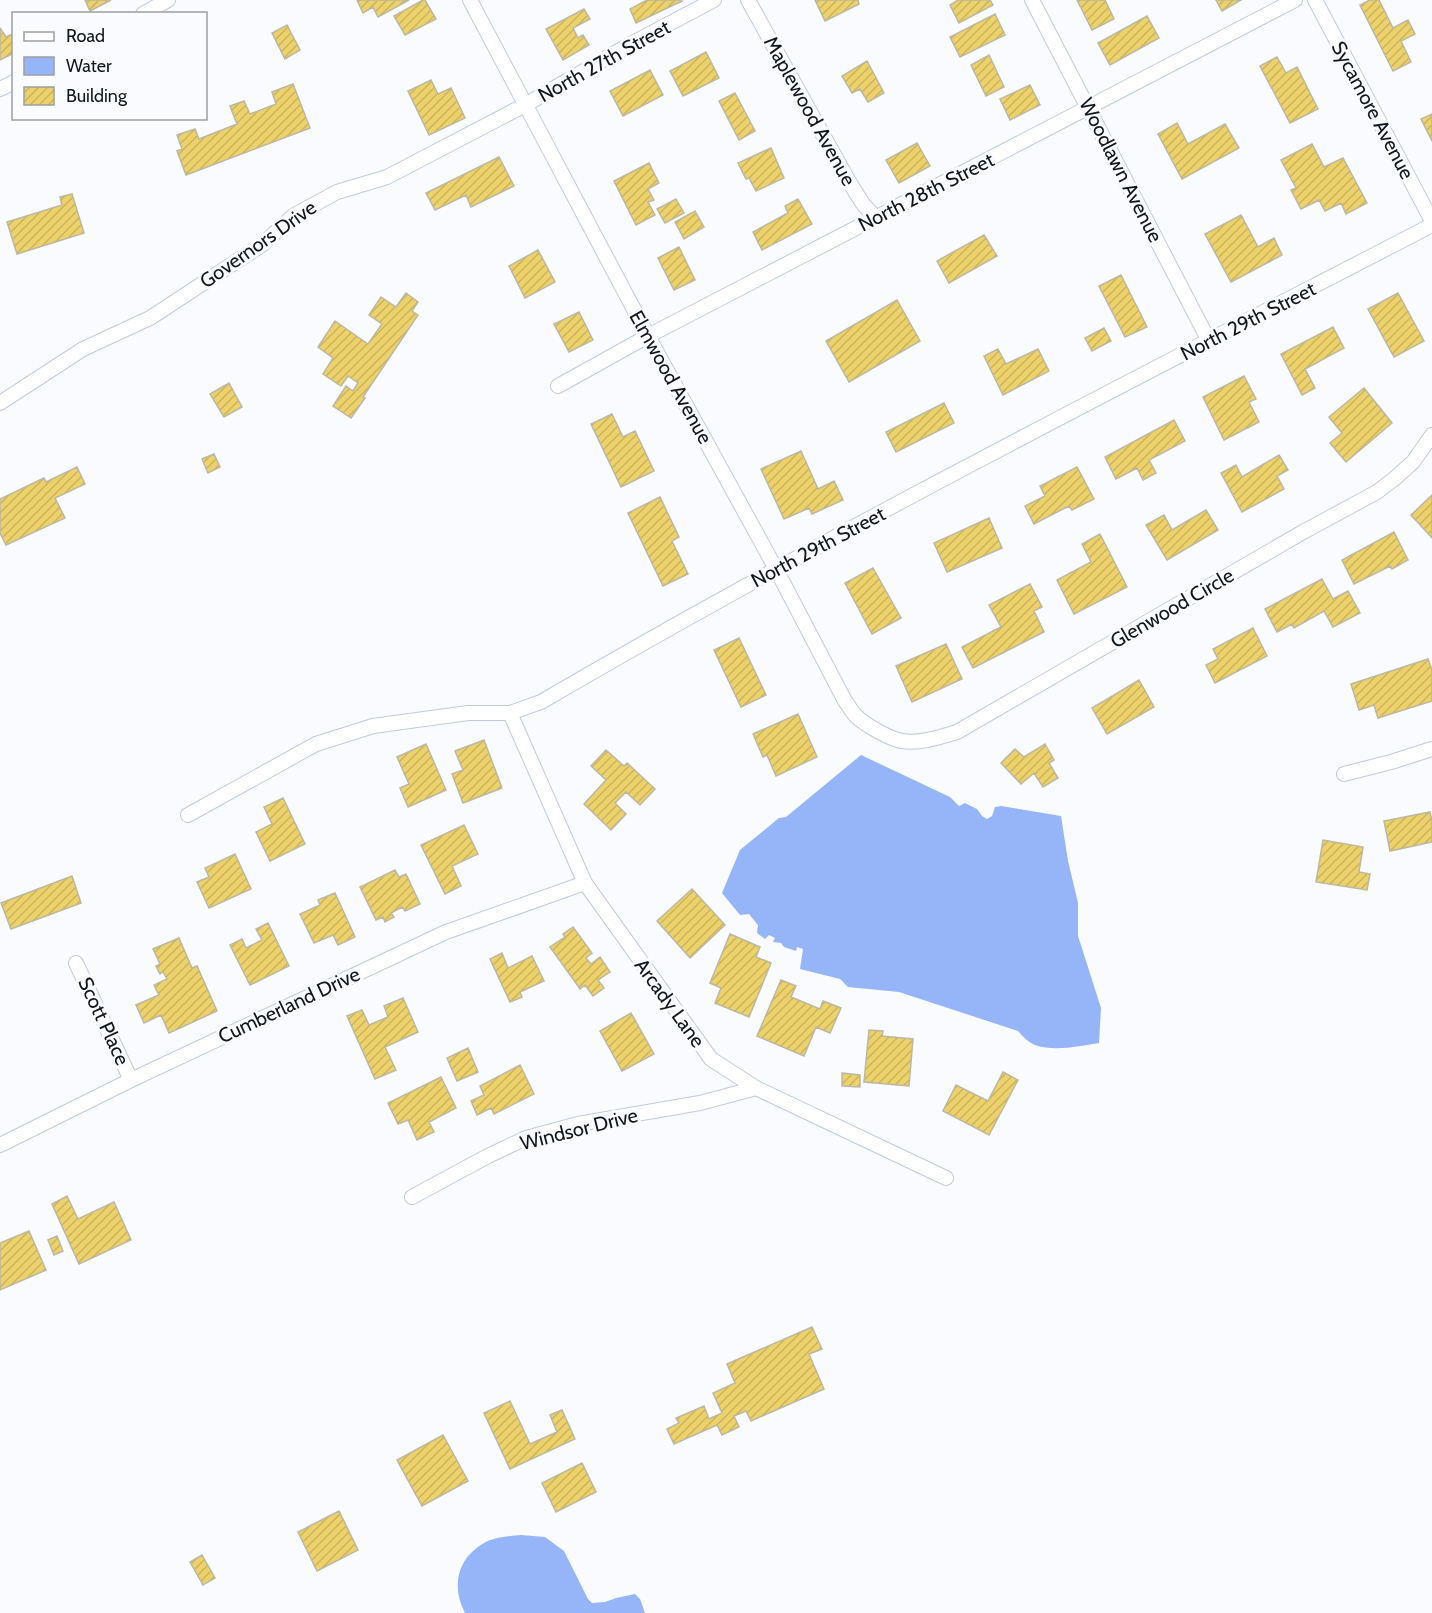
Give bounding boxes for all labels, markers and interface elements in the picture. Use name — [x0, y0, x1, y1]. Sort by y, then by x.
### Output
legend — [12, 12, 207, 120]
street label: North 27th Street — [534, 15, 674, 107]
text: Road — [66, 25, 105, 47]
street label: Maplewood Avenue — [759, 32, 861, 190]
street label: Sycamore Avenue — [1327, 37, 1419, 183]
text: Water — [66, 55, 112, 77]
text: Building — [66, 85, 128, 107]
street label: Woodlawn Avenue — [1074, 94, 1168, 246]
street label: North 28th Street — [854, 147, 998, 237]
street label: Governors Drive — [195, 195, 321, 293]
street label: North 29th Street — [1176, 276, 1320, 365]
street label: Elmwood Avenue — [624, 306, 718, 448]
street label: North 29th Street — [747, 501, 889, 592]
street label: Glenwood Circle — [1106, 563, 1238, 653]
street label: Arcady Lane — [630, 954, 710, 1052]
street label: Cumberland Drive — [214, 962, 364, 1048]
street label: Scott Place — [73, 973, 135, 1069]
street label: Windsor Drive — [518, 1103, 640, 1155]

